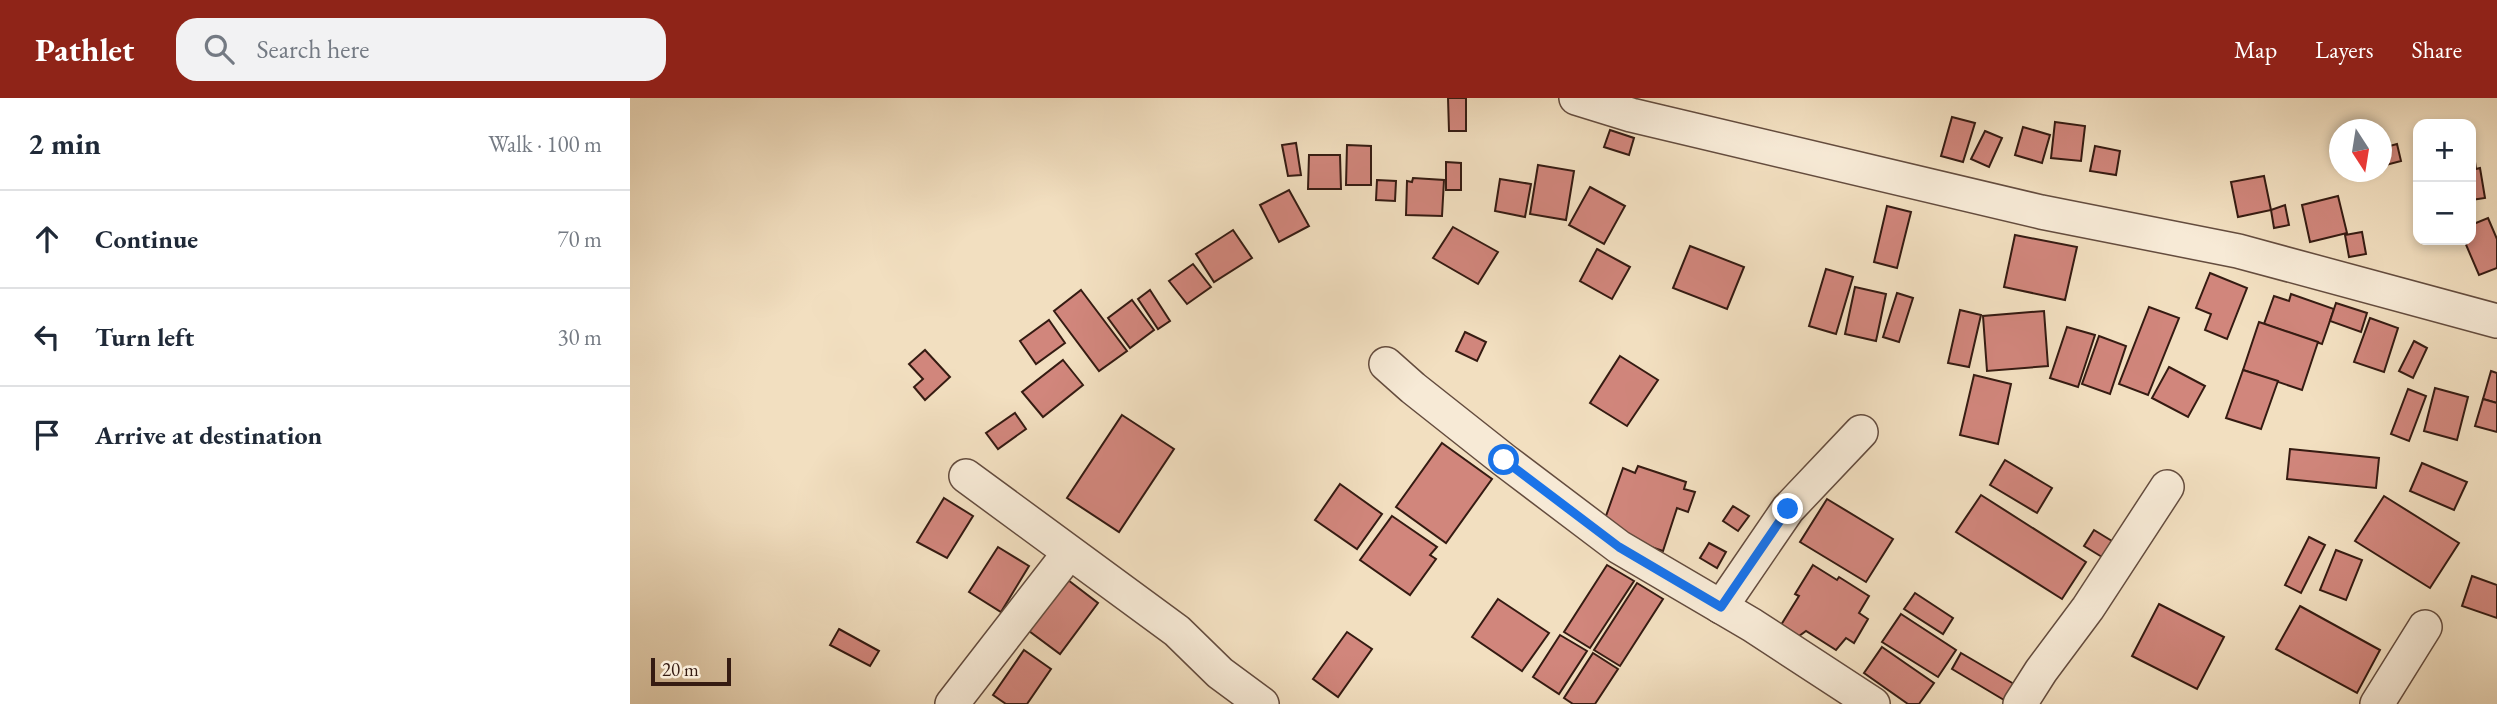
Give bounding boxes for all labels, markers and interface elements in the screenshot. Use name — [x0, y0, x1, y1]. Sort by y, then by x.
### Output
search box — [176, 18, 666, 81]
text: Pathlet — [35, 28, 134, 71]
icon: search — [200, 30, 238, 68]
text: Search here — [256, 32, 369, 66]
text: Map — [2234, 34, 2277, 65]
text: Layers — [2315, 34, 2374, 65]
text: Share — [2412, 34, 2462, 65]
north arrow — [2329, 119, 2392, 182]
map controls — [2413, 119, 2476, 245]
button: + — [2413, 119, 2476, 182]
text: 2 min — [28, 124, 101, 163]
text: Walk · 100 m — [488, 129, 602, 159]
button: − — [2413, 182, 2476, 245]
icon: ahead — [28, 220, 66, 258]
text: Continue — [95, 222, 198, 256]
text: 70 m — [557, 224, 602, 254]
icon: left — [28, 318, 66, 356]
text: Turn left — [95, 320, 194, 354]
text: 30 m — [557, 322, 602, 352]
icon: arrive — [28, 416, 66, 454]
text: Arrive at destination — [95, 418, 322, 452]
route start — [1488, 444, 1519, 475]
route end — [1772, 493, 1803, 524]
scale bar — [651, 655, 732, 687]
text: 20 m — [662, 657, 699, 682]

